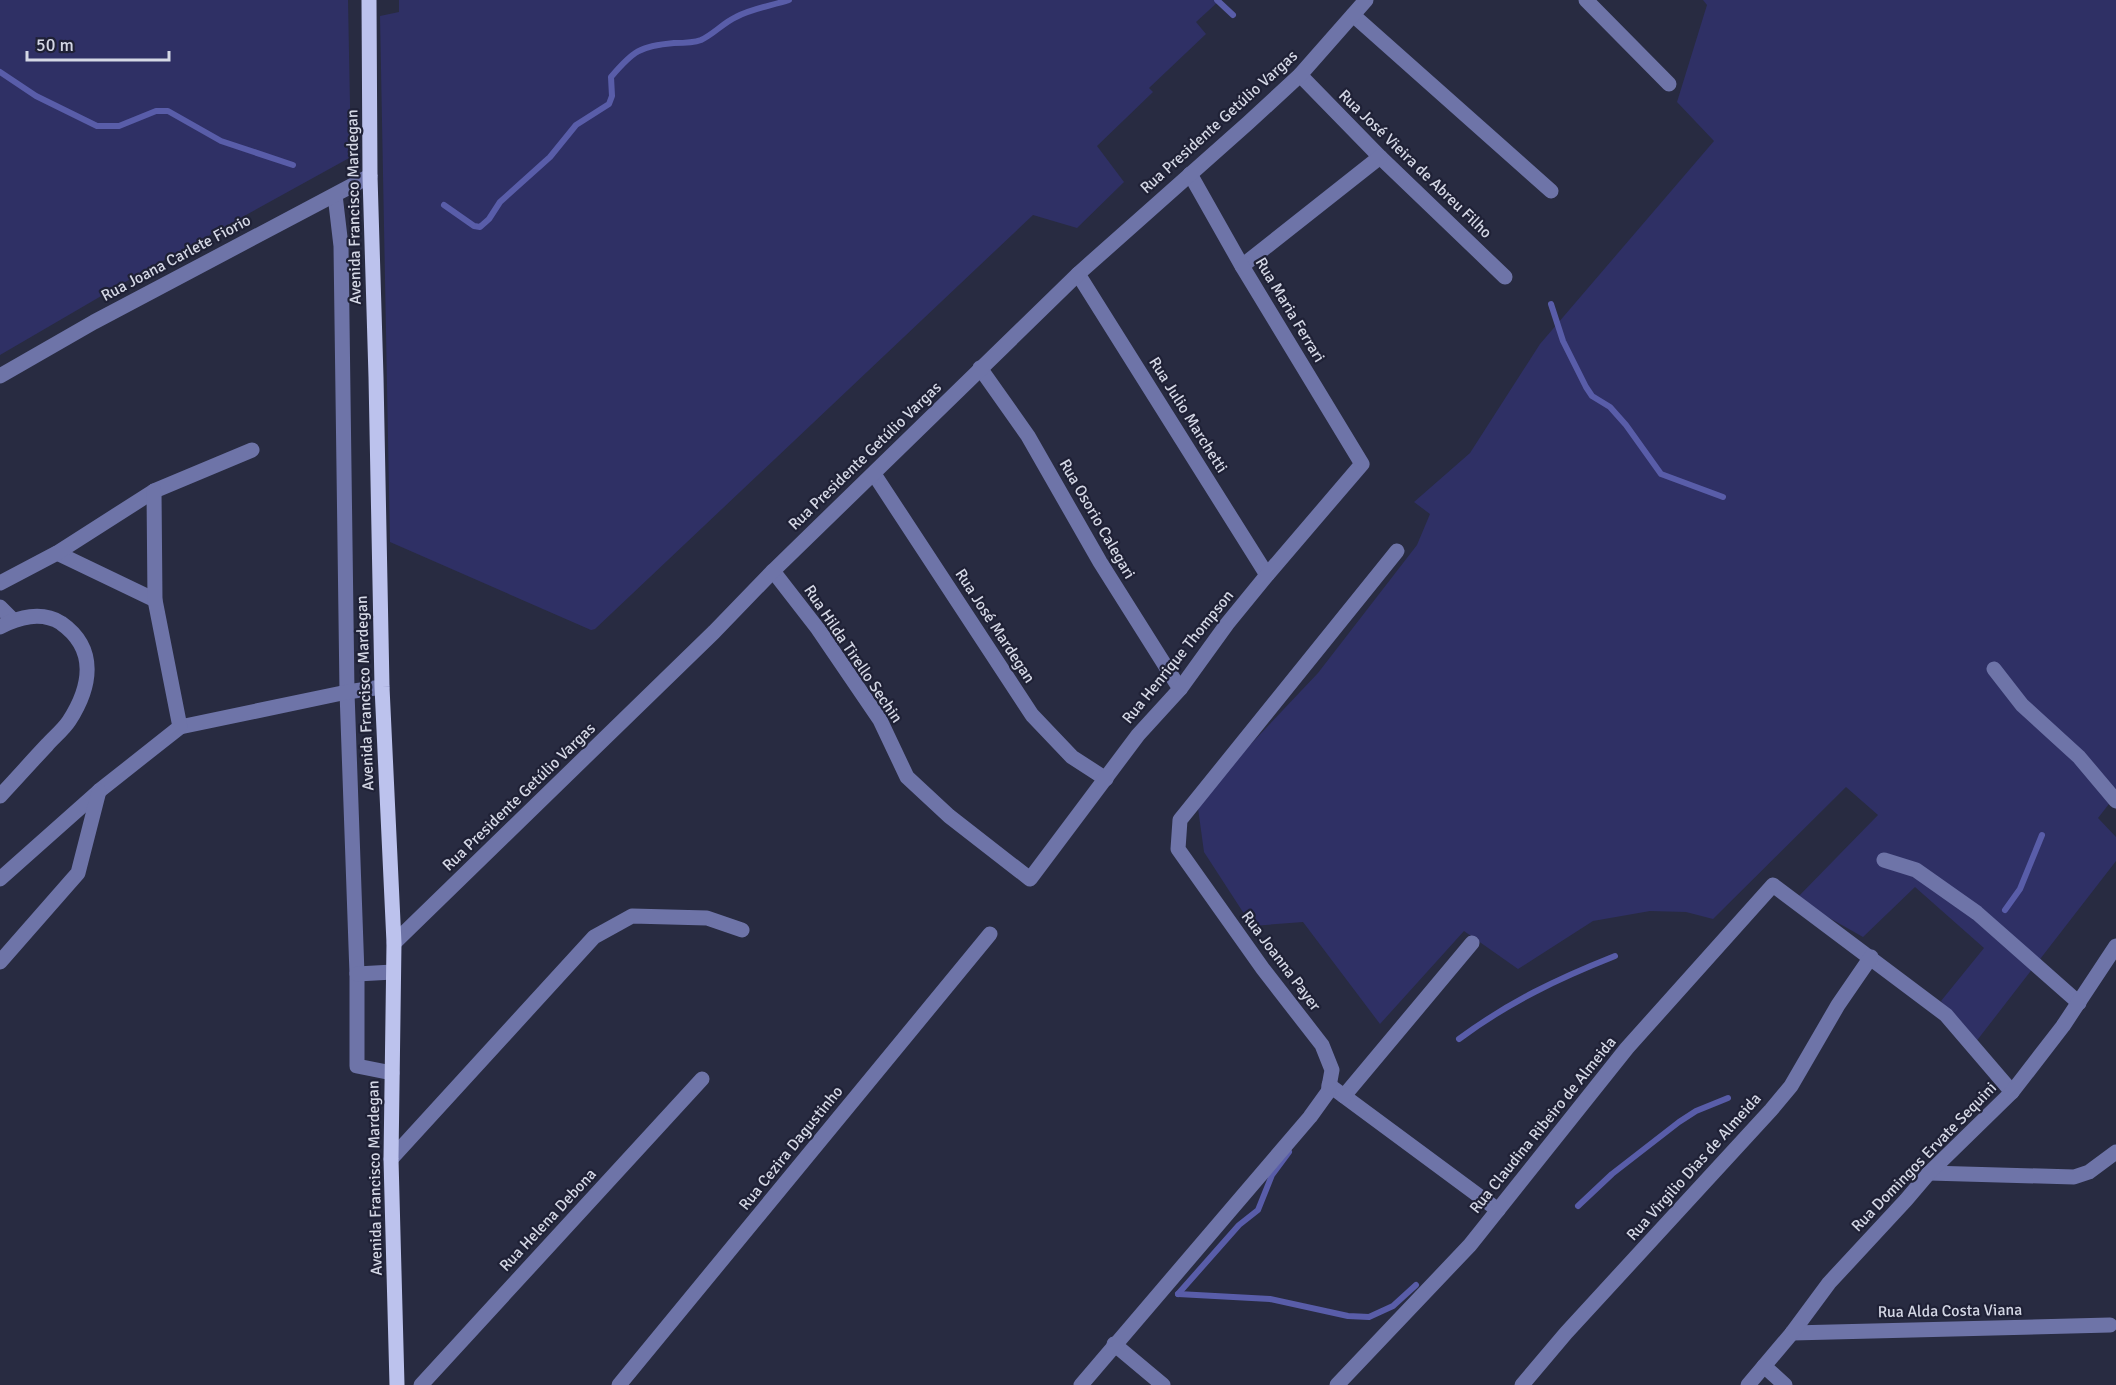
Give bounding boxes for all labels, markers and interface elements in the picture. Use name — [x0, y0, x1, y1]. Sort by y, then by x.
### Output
scale bar — [27, 24, 170, 62]
text: 50 m — [36, 34, 74, 56]
street label: Rua Presidente Getúlio Vargas — [1136, 46, 1302, 198]
street label: Rua José Vieira de Abreu Filho — [1334, 85, 1496, 243]
street label: Avenida Francisco Mardegan — [342, 109, 366, 305]
street label: Rua Joana Carlete Fiorio — [98, 210, 254, 306]
street label: Rua Maria Ferrari — [1251, 254, 1329, 366]
street label: Rua Julio Marchetti — [1144, 353, 1232, 477]
street label: Rua Presidente Getúlio Vargas — [784, 378, 946, 534]
street label: Rua Osorio Calegari — [1055, 455, 1139, 583]
street label: Rua José Mardegan — [951, 565, 1039, 687]
street label: Rua Hilda Tirello Sechin — [799, 581, 907, 727]
street label: Rua Henrique Thompson — [1118, 586, 1238, 728]
street label: Avenida Francisco Mardegan — [352, 595, 378, 791]
street label: Rua Presidente Getúlio Vargas — [438, 719, 600, 875]
street label: Rua Joanna Payer — [1237, 907, 1325, 1015]
street label: Rua Claudina Ribeiro de Almeida — [1465, 1032, 1621, 1218]
street label: Rua Domingos Ervate Sequini — [1847, 1078, 2001, 1236]
street label: Avenida Francisco Mardegan — [363, 1080, 387, 1276]
street label: Rua Cezira Dagustinho — [735, 1082, 847, 1214]
street label: Rua Virgilio Dias de Almeida — [1622, 1089, 1766, 1245]
street label: Rua Helena Debona — [495, 1164, 601, 1276]
street label: Rua Alda Costa Viana — [1878, 1300, 2022, 1322]

